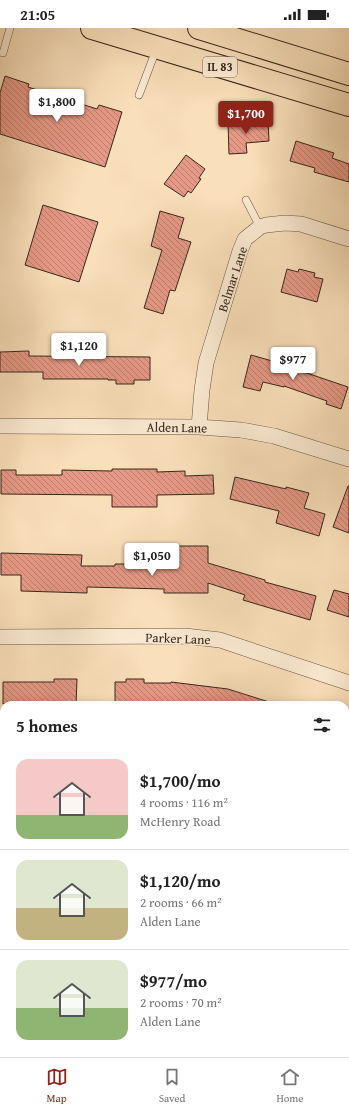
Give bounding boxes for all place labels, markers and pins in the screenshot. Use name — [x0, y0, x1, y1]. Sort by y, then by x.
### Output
pin: $1,800 — [24, 89, 90, 123]
pin: $1,700 — [213, 101, 279, 135]
pin: $1,120 — [46, 333, 112, 367]
pin: $977 — [269, 347, 317, 381]
pin: $1,050 — [119, 543, 185, 577]

